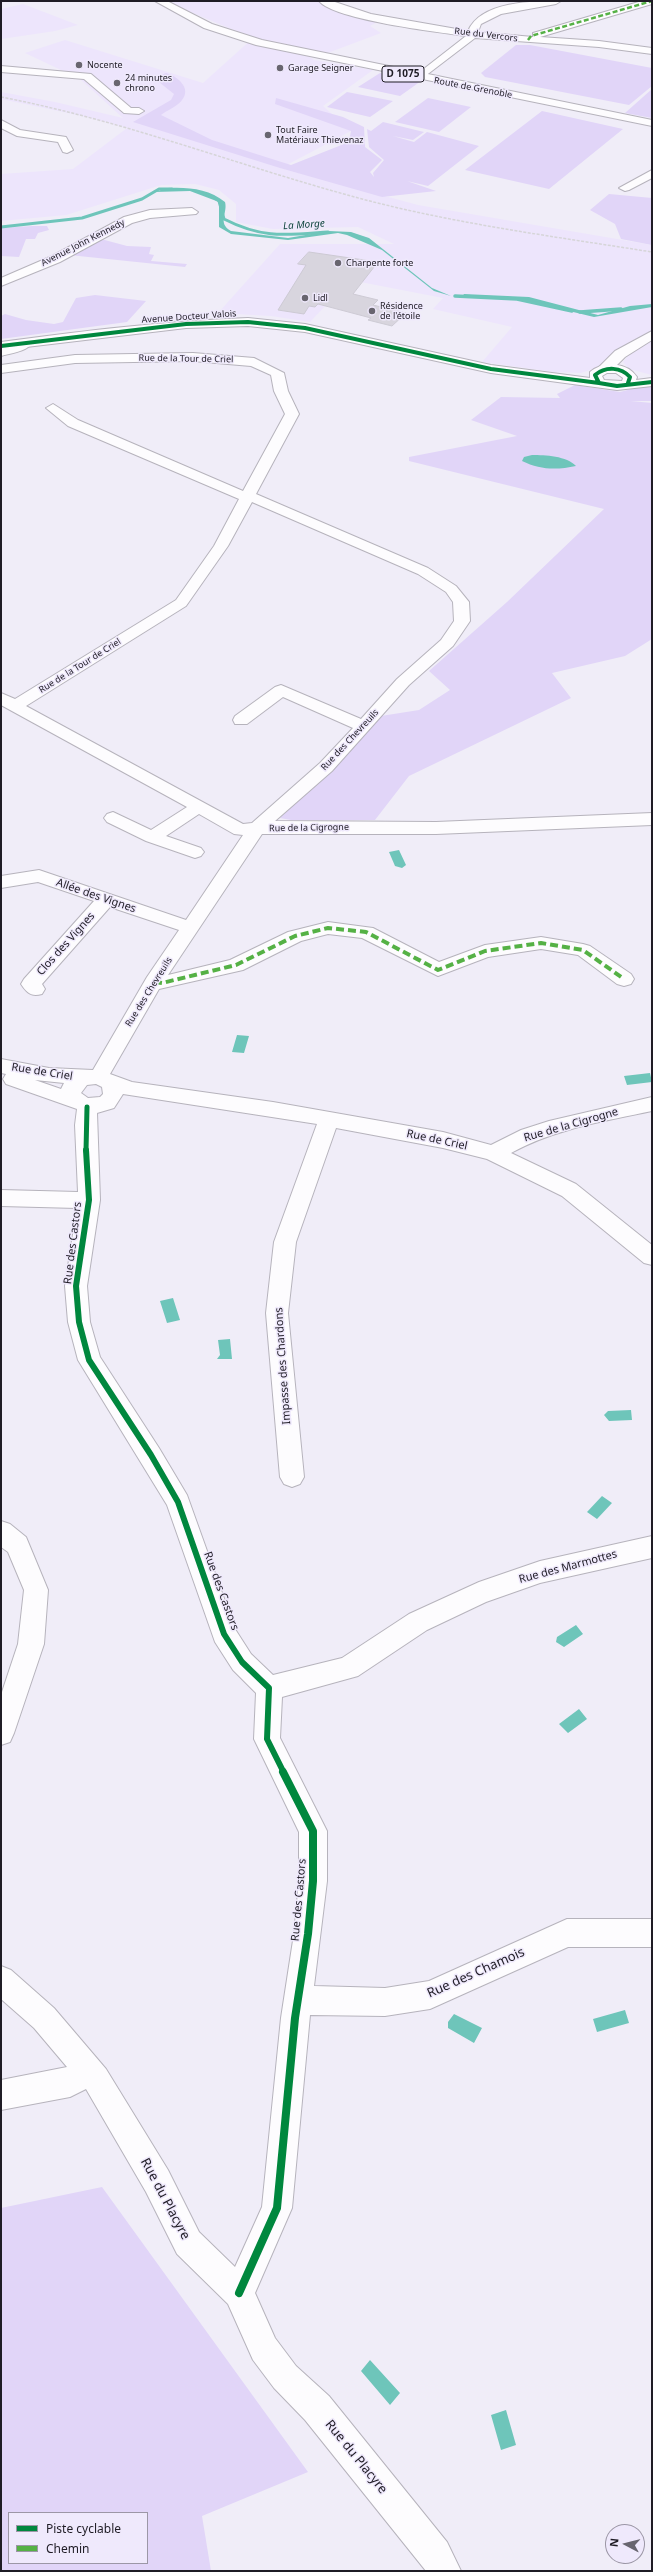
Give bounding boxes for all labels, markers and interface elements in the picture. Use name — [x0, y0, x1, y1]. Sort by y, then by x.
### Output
street label: Rue du Vercors — [454, 26, 518, 44]
marker: Nocente — [74, 60, 84, 70]
place label: Nocente — [87, 60, 123, 70]
marker: Garage Seigner — [275, 63, 285, 73]
place label: Garage Seigner — [288, 63, 353, 73]
road number: D 1075 — [382, 66, 424, 82]
place label: 24 minutes chrono — [125, 73, 172, 94]
street label: Route de Grenoble — [433, 75, 513, 101]
marker: 24 minutes chrono — [112, 78, 122, 88]
place label: Tout Faire Matériaux Thievenaz — [276, 125, 364, 146]
marker: Tout Faire Matériaux Thievenaz — [263, 130, 273, 140]
street label: Avenue John Kennedy — [39, 217, 127, 269]
water label: La Morge — [283, 218, 325, 232]
marker: Charpente forte — [333, 258, 343, 268]
place label: Charpente forte — [346, 258, 413, 268]
marker: Lidl — [300, 293, 310, 303]
place label: Lidl — [313, 293, 328, 303]
place label: Résidence de l'étoile — [380, 301, 423, 322]
marker: Résidence de l'étoile — [367, 306, 377, 316]
street label: Avenue Docteur Valois — [141, 308, 237, 326]
street label: Rue de la Tour de Criel — [139, 353, 233, 365]
street label: Rue de la Tour de Criel — [37, 636, 123, 696]
street label: Rue des Chevreuils — [319, 707, 381, 773]
street label: Rue de la Cigrogne — [269, 822, 349, 834]
street label: Allée des Vignes — [54, 876, 138, 916]
street label: Clos des Vignes — [34, 910, 98, 978]
street label: Rue des Chevreuils — [123, 955, 175, 1029]
street label: Rue de Criel — [10, 1061, 74, 1083]
street label: Rue de la Cigrogne — [522, 1105, 620, 1145]
street label: Rue de Criel — [405, 1127, 469, 1153]
street label: Rue des Castors — [61, 1201, 85, 1285]
street label: Impasse des Chardons — [272, 1307, 294, 1425]
street label: Rue des Marmottes — [518, 1548, 618, 1586]
street label: Rue des Castors — [201, 1550, 241, 1632]
street label: Rue des Castors — [289, 1858, 309, 1942]
street label: Rue des Chamois — [425, 1945, 527, 2001]
street label: Rue du Placyre — [137, 2156, 193, 2242]
street label: Rue du Placyre — [322, 2417, 390, 2497]
legend — [8, 2512, 148, 2564]
text: Piste cyclable — [46, 2520, 121, 2537]
north arrow — [605, 2524, 645, 2564]
text: N — [606, 2537, 622, 2548]
text: Chemin — [46, 2540, 90, 2557]

